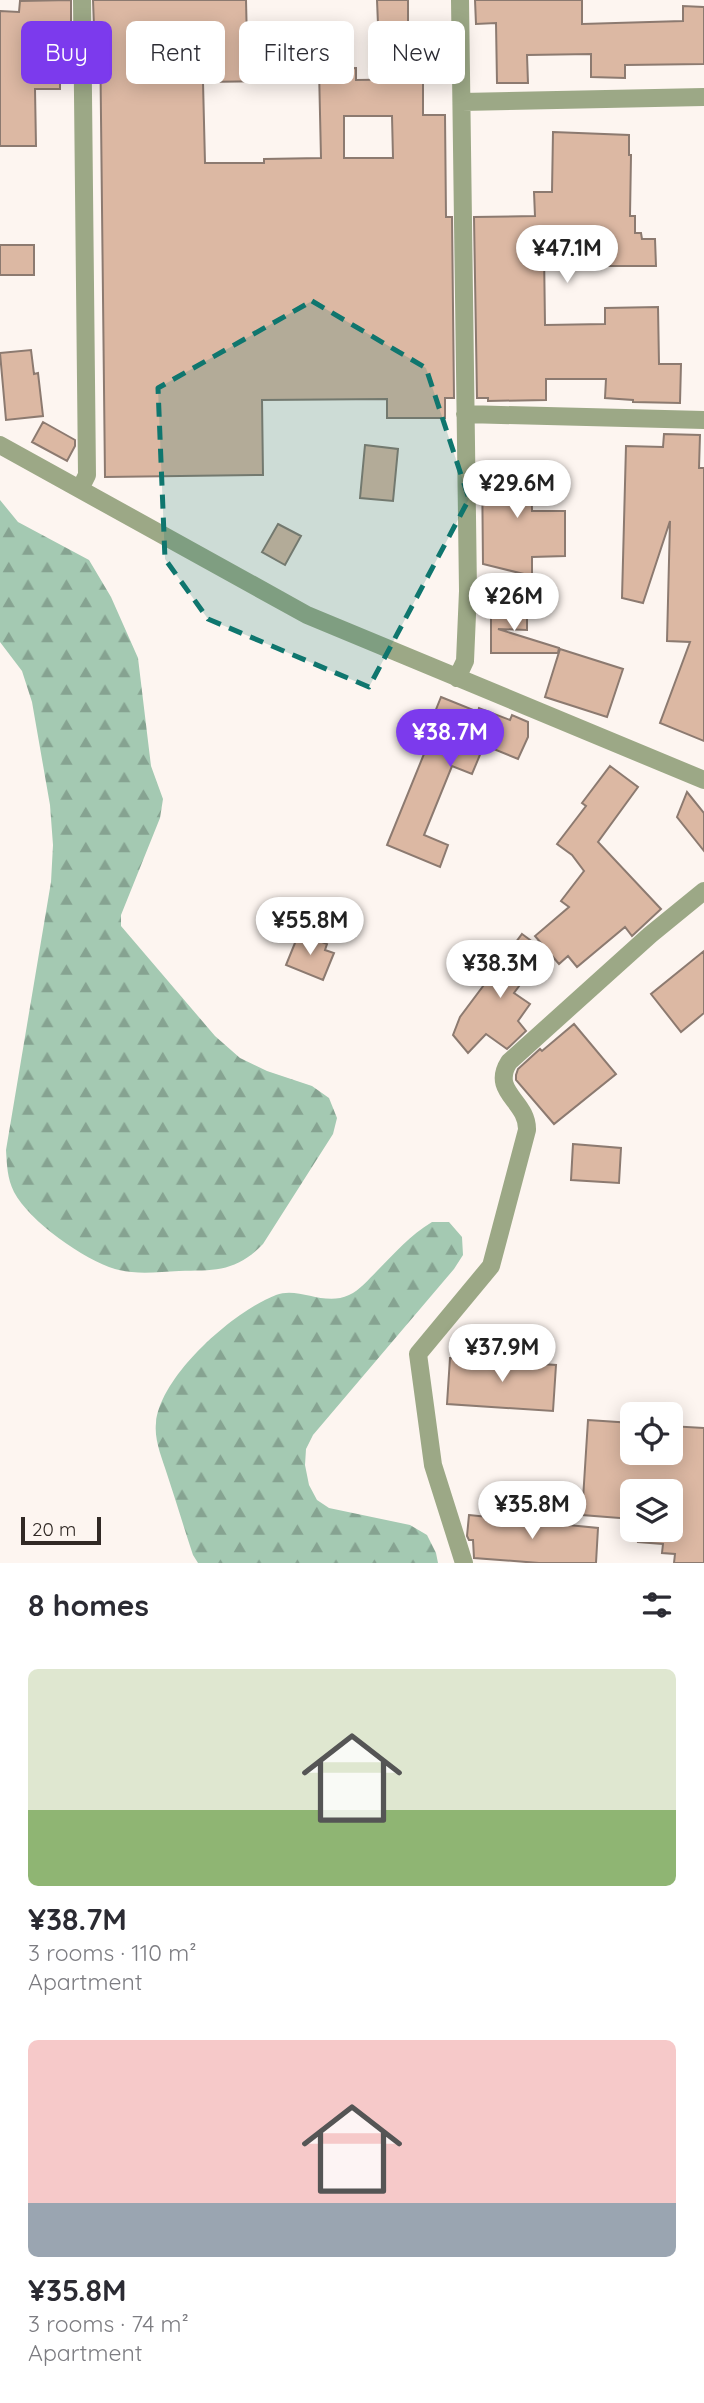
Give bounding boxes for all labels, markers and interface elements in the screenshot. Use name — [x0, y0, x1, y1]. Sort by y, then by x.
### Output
chip: Buy — [21, 21, 112, 84]
chip: Rent — [126, 21, 225, 84]
chip: Filters — [239, 21, 354, 84]
chip: New — [368, 21, 465, 84]
pin: ¥47.1M — [510, 226, 624, 285]
text: ¥47.1M — [532, 233, 602, 262]
pin: ¥29.6M — [460, 461, 574, 520]
text: ¥29.6M — [479, 468, 555, 497]
pin: ¥26M — [473, 574, 555, 633]
text: ¥26M — [485, 581, 543, 610]
pin: ¥38.7M — [393, 710, 507, 769]
text: ¥38.7M — [412, 717, 488, 746]
pin: ¥55.8M — [253, 898, 367, 957]
text: ¥55.8M — [272, 905, 348, 934]
pin: ¥38.3M — [443, 940, 557, 1000]
text: ¥38.3M — [462, 948, 538, 977]
pin: ¥37.9M — [445, 1324, 559, 1384]
text: ¥37.9M — [465, 1332, 539, 1361]
map controls — [620, 1402, 683, 1542]
button: locate — [620, 1402, 683, 1465]
button: layers — [620, 1479, 683, 1542]
pin: ¥35.8M — [475, 1482, 589, 1541]
text: ¥35.8M — [494, 1489, 570, 1518]
scale bar — [21, 1514, 102, 1546]
text: 20 m — [32, 1517, 76, 1541]
text: 8 homes — [28, 1586, 149, 1624]
icon: filters — [638, 1586, 676, 1624]
icon: home — [289, 1715, 415, 1841]
text: ¥38.7M — [28, 1900, 127, 1938]
text: 3 rooms · 110 m² — [28, 1938, 197, 1967]
text: Apartment — [28, 1967, 142, 1996]
icon: home — [289, 2086, 415, 2212]
text: ¥35.8M — [28, 2271, 127, 2309]
text: 3 rooms · 74 m² — [28, 2309, 189, 2338]
text: Apartment — [28, 2338, 142, 2367]

